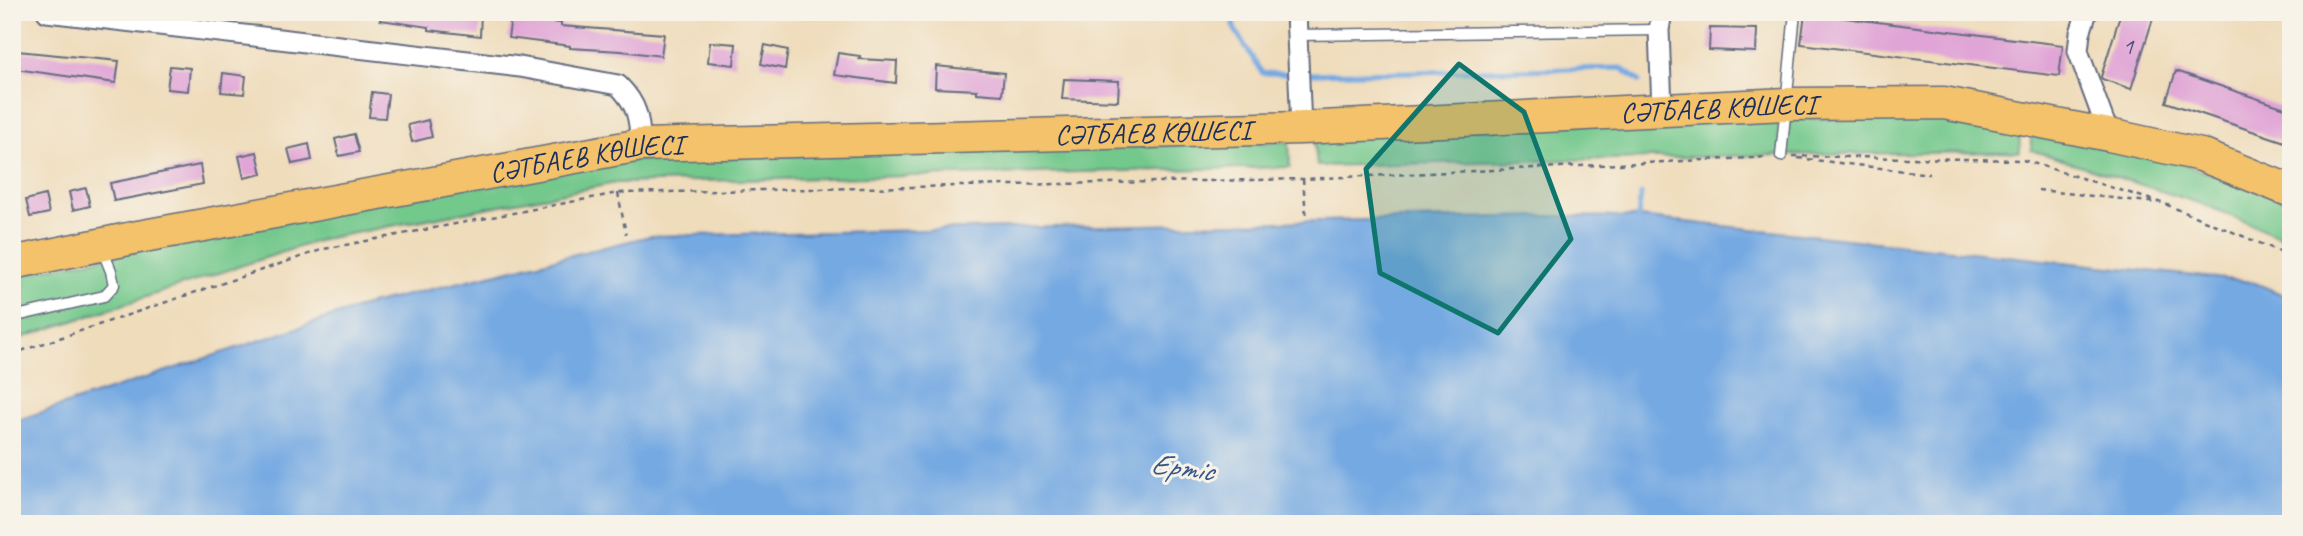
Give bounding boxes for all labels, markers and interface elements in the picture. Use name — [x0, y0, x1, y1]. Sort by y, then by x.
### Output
house number: 1 — [2123, 31, 2135, 61]
street label: СӘТБАЕВ КӨШЕСІ — [1620, 86, 1822, 130]
street label: СӘТБАЕВ КӨШЕСІ — [1054, 112, 1257, 152]
street label: СӘТБАЕВ КӨШЕСІ — [486, 126, 689, 190]
water label: Ертіс — [1149, 444, 1219, 490]

